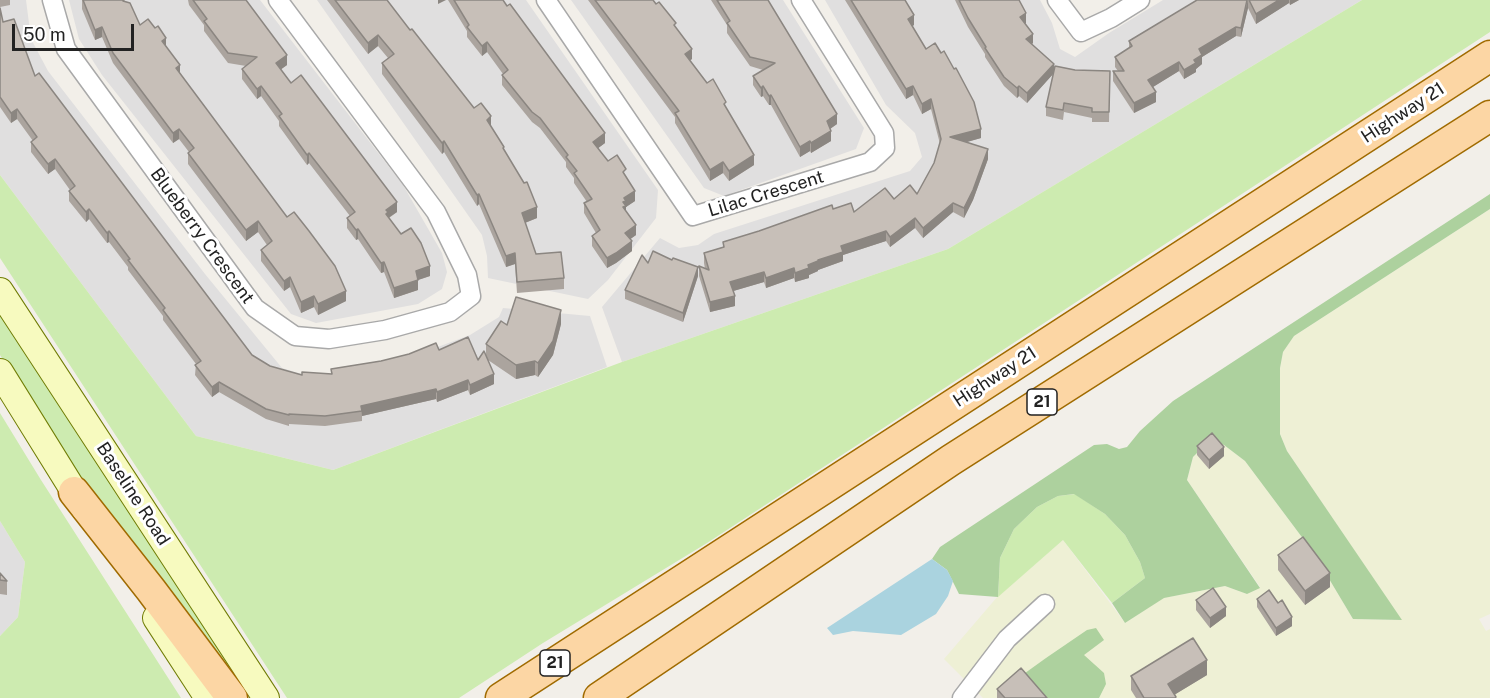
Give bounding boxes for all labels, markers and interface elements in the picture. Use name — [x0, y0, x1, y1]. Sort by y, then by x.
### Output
scale bar — [15, 12, 136, 50]
text: 50 m — [23, 24, 66, 45]
street label: Highway 21 — [1357, 78, 1449, 148]
street label: Blueberry Crescent — [145, 164, 259, 308]
street label: Lilac Crescent — [706, 166, 826, 222]
street label: Highway 21 — [949, 342, 1041, 412]
road number: 21 — [1027, 389, 1057, 415]
street label: Baseline Road — [92, 438, 174, 550]
road number: 21 — [540, 650, 570, 676]

